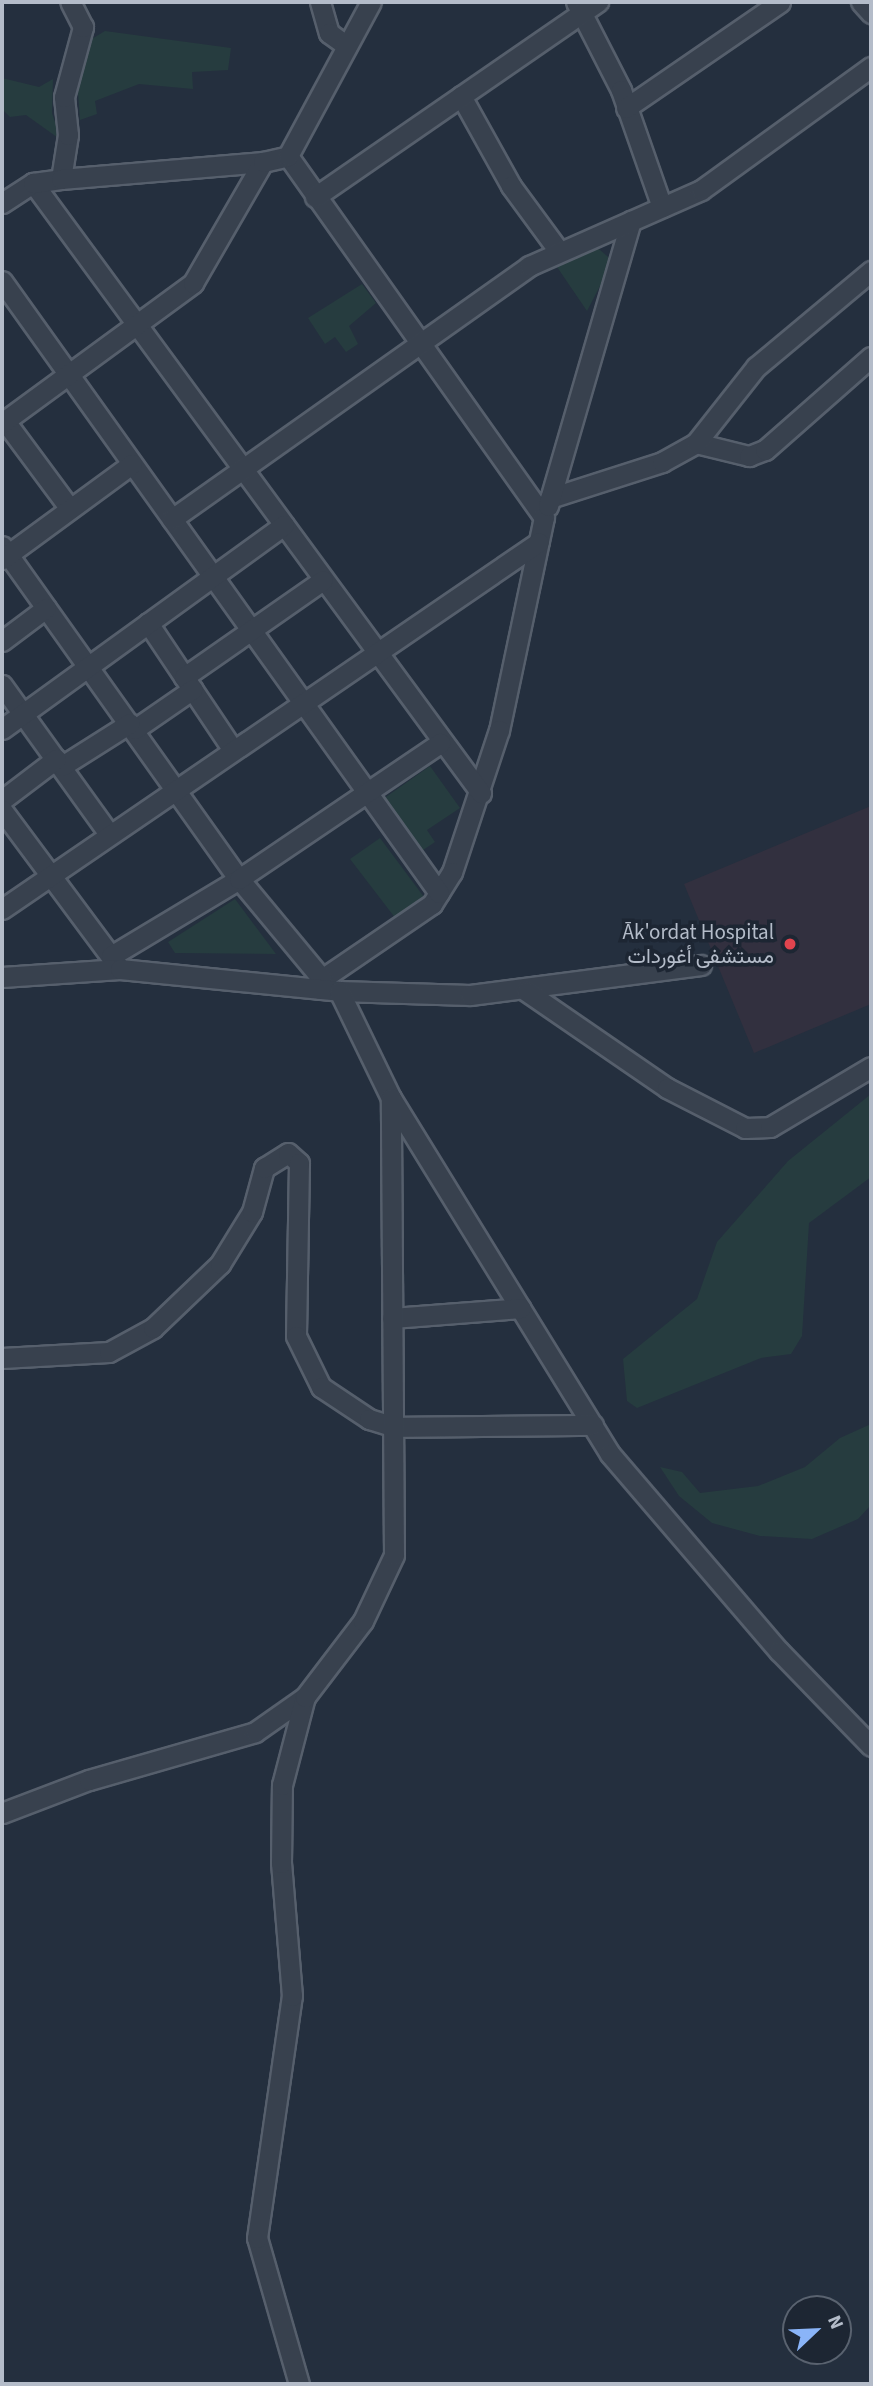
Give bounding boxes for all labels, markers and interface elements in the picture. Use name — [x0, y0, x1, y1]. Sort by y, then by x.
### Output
place label: Āk'ordat Hospital مستشفى أغوردات — [623, 919, 774, 969]
marker: Āk'ordat Hospital مستشفى أغوردات — [780, 934, 800, 954]
north arrow — [782, 2295, 852, 2365]
text: N — [820, 2311, 850, 2333]

